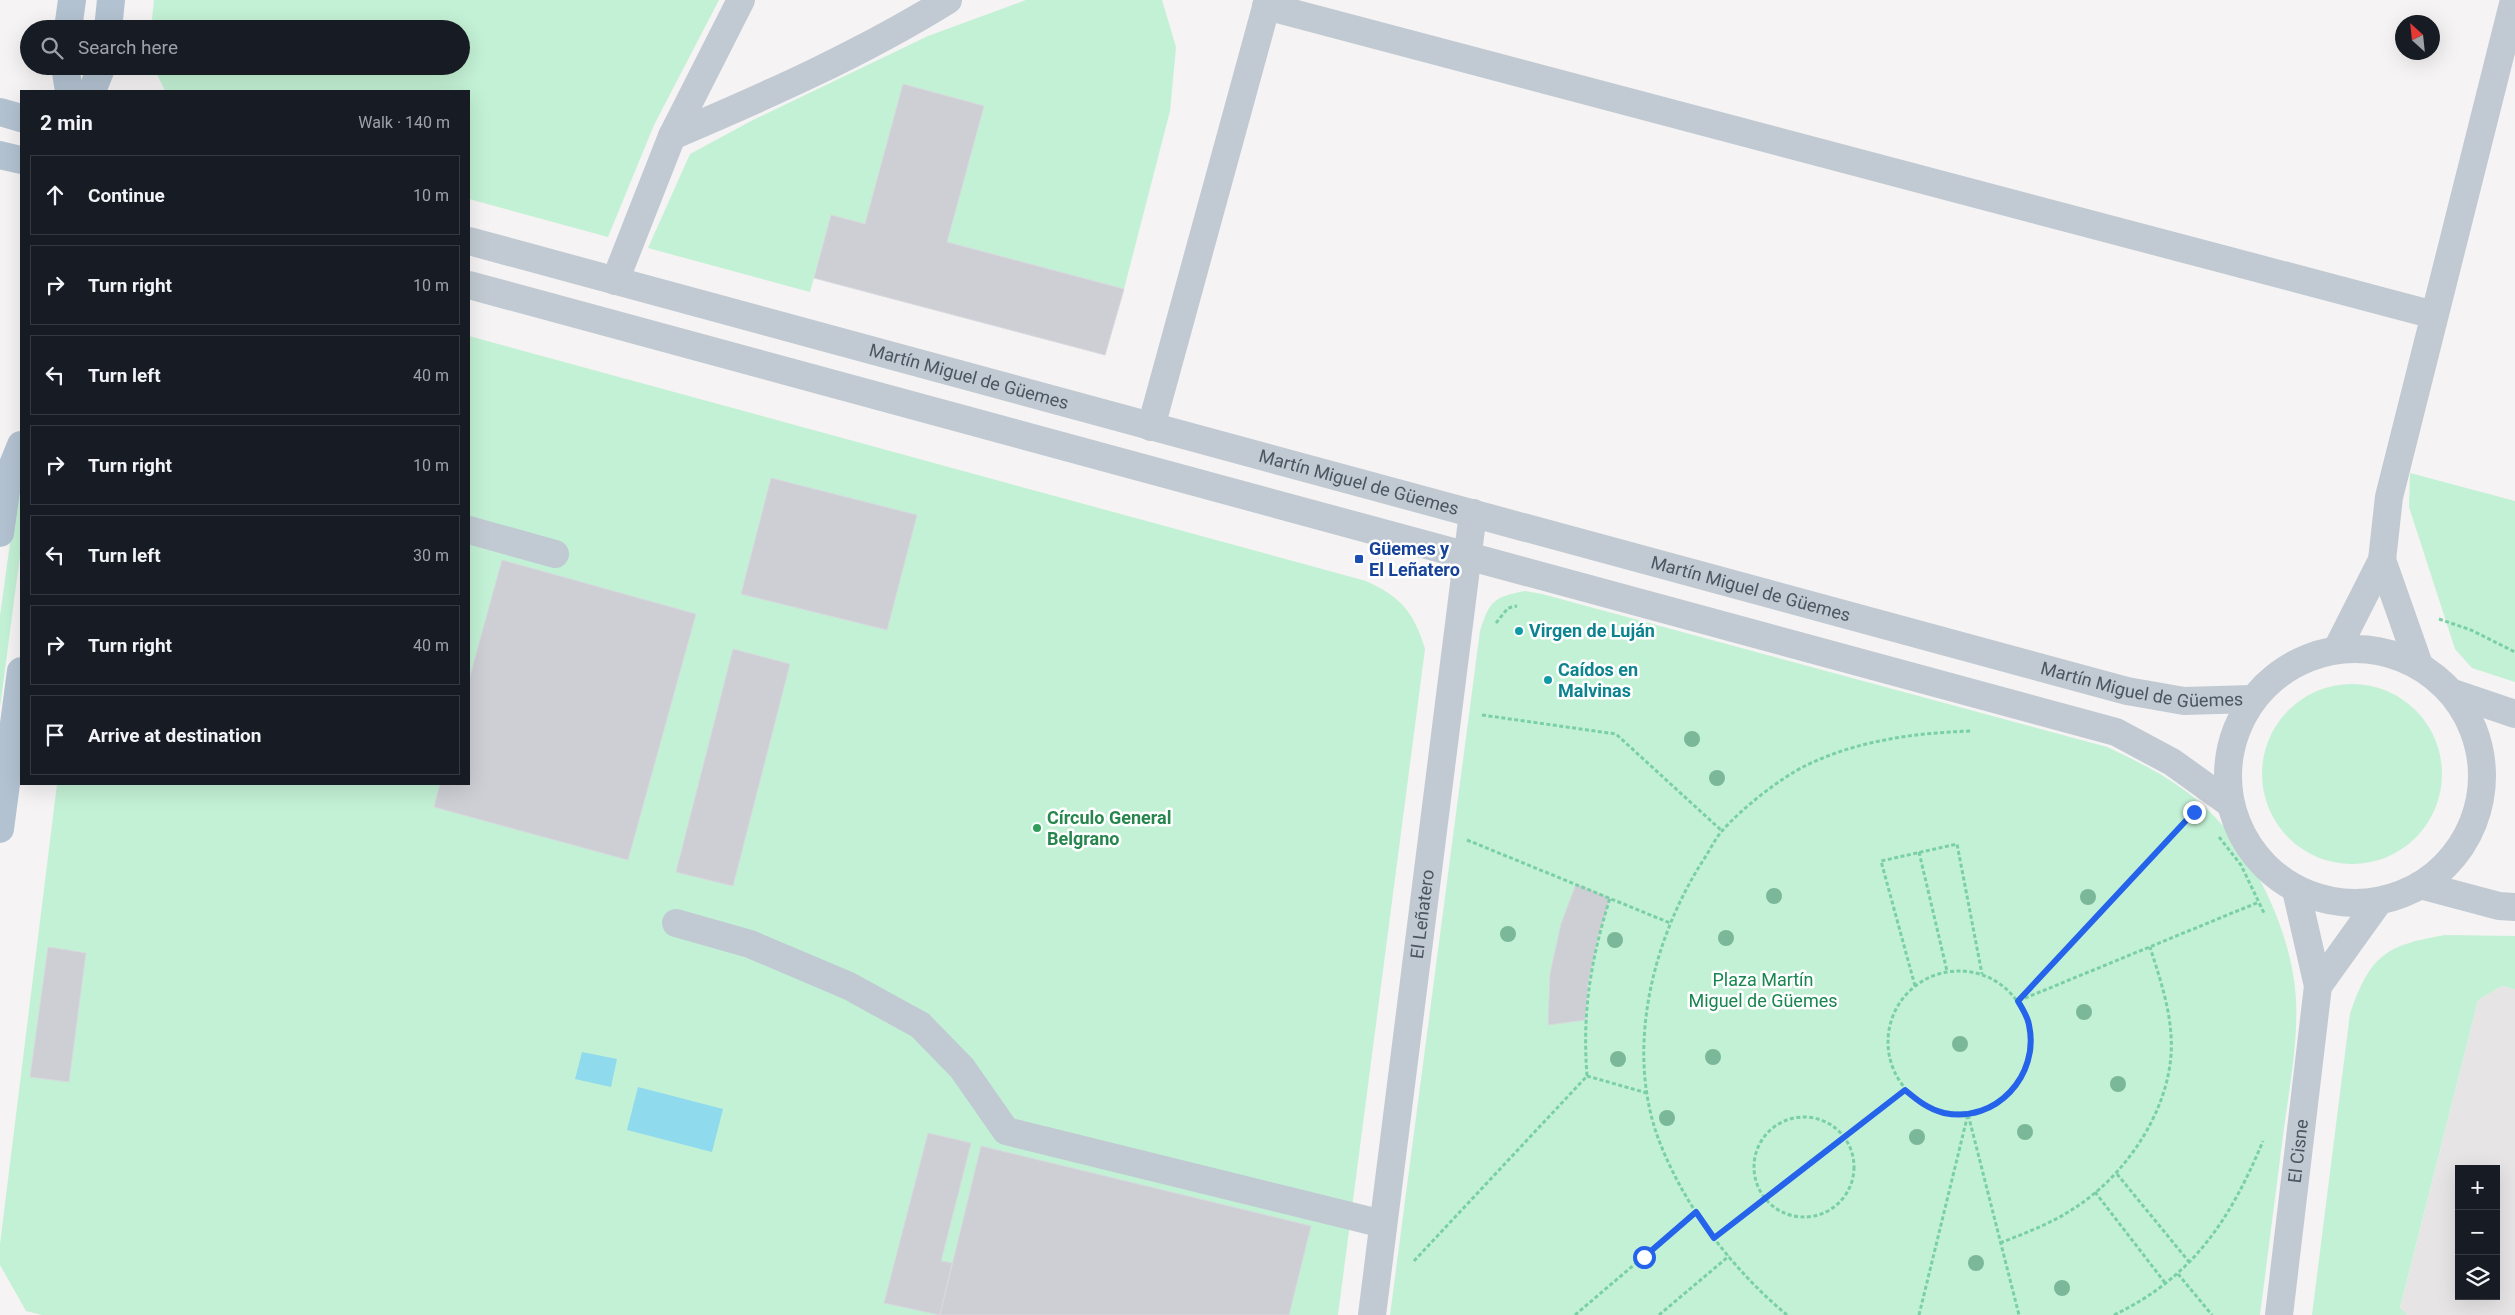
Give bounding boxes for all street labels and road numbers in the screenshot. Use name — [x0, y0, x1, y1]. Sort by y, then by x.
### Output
street label: Martín Miguel de Güemes — [867, 339, 1071, 413]
street label: Martín Miguel de Güemes — [1257, 445, 1461, 519]
street label: Martín Miguel de Güemes — [1649, 551, 1853, 625]
street label: Martín Miguel de Güemes — [2039, 657, 2243, 712]
street label: El Leñatero — [1406, 868, 1438, 960]
street label: El Cisne — [2284, 1118, 2312, 1184]

